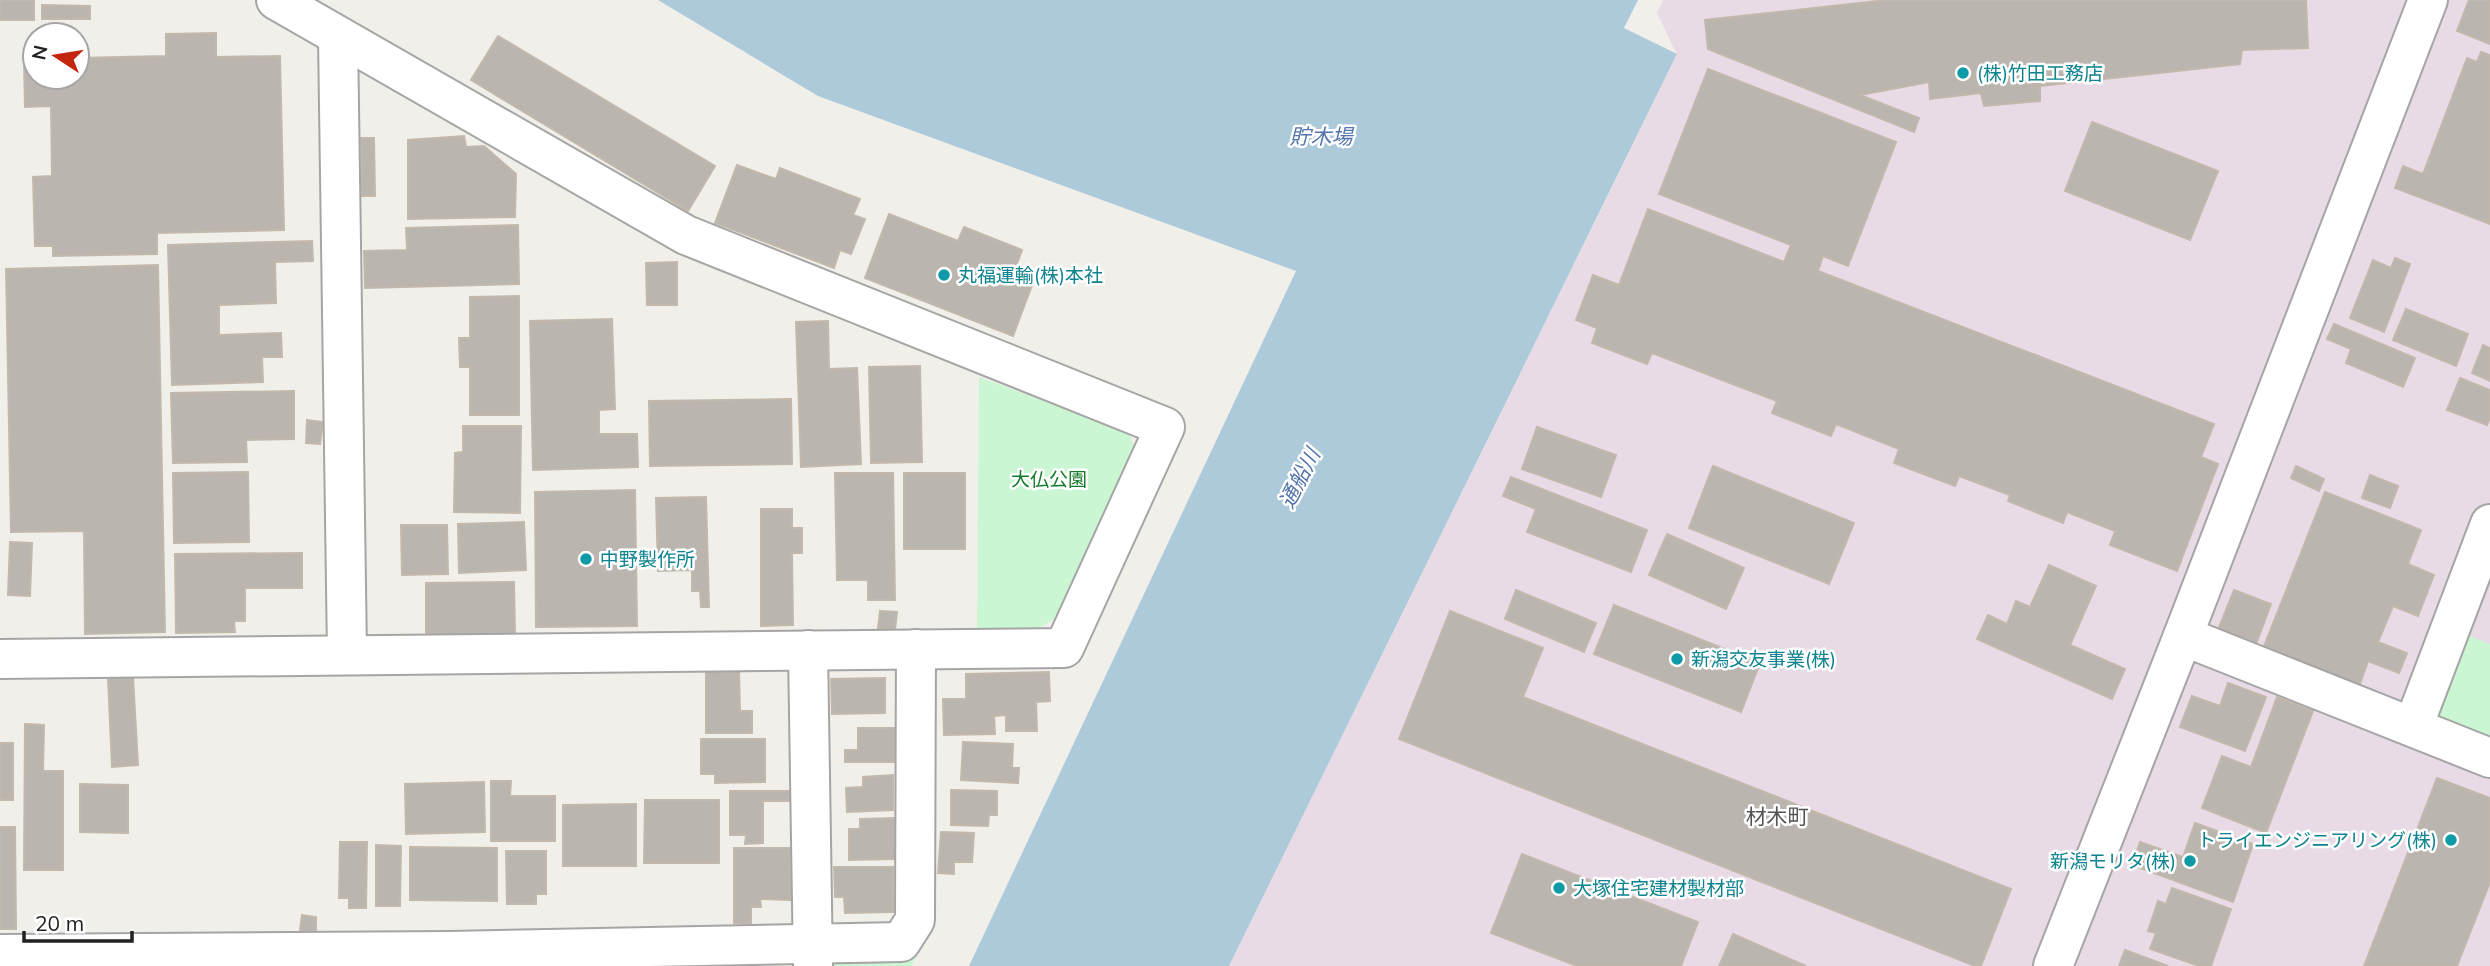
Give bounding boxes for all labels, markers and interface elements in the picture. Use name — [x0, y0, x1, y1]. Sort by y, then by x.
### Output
north arrow — [21, 21, 91, 91]
text: N — [26, 43, 53, 62]
place label: (株)竹田工務店 — [1977, 61, 2103, 85]
marker: (株)竹田工務店 — [1955, 65, 1971, 81]
water label: 貯木場 — [1290, 123, 1354, 149]
place label: 丸福運輸(株)本社 — [958, 263, 1103, 287]
marker: 丸福運輸(株)本社 — [936, 267, 952, 283]
water label: 通船川 — [1273, 442, 1326, 512]
park label: 大仏公園 — [1011, 467, 1087, 491]
place label: 中野製作所 — [600, 547, 695, 571]
marker: 中野製作所 — [578, 551, 594, 567]
place label: 新潟交友事業(株) — [1691, 647, 1836, 671]
marker: 新潟交友事業(株) — [1669, 651, 1685, 667]
district label: 材木町 — [1746, 803, 1809, 829]
place label: トライエンジニアリング(株) — [2197, 828, 2437, 852]
marker: トライエンジニアリング(株) — [2443, 832, 2459, 848]
place label: 新潟モリタ(株) — [2050, 849, 2176, 873]
marker: 新潟モリタ(株) — [2182, 853, 2198, 869]
place label: 大塚住宅建材製材部 — [1573, 876, 1744, 900]
marker: 大塚住宅建材製材部 — [1551, 880, 1567, 896]
scale bar — [24, 900, 133, 944]
text: 20 m — [35, 910, 84, 936]

